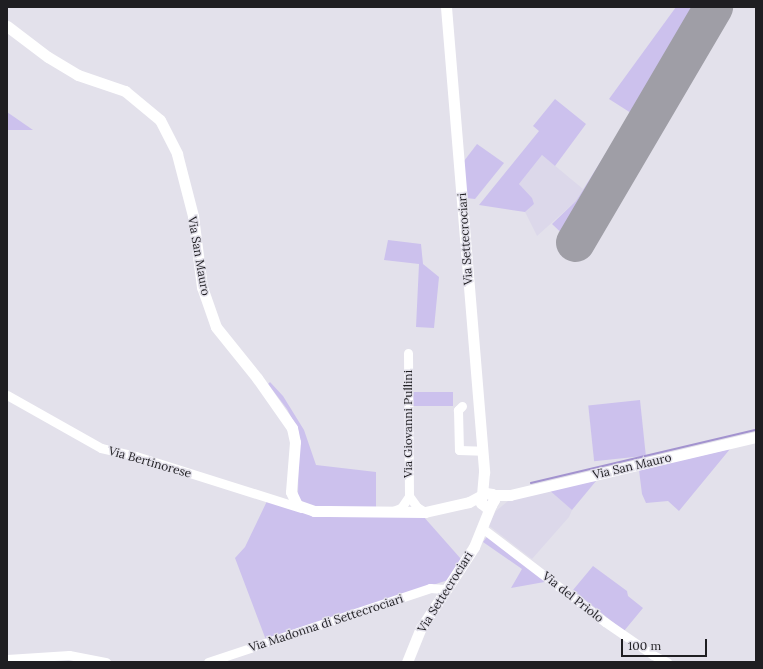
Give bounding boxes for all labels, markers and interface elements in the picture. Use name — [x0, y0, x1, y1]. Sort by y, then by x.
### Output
street label: Via Settecrociari — [455, 192, 475, 286]
street label: Via San Mauro — [185, 215, 213, 297]
street label: Via Giovanni Pullini — [401, 370, 415, 478]
street label: Via Bertinorese — [107, 443, 193, 481]
street label: Via San Mauro — [591, 450, 673, 482]
street label: Via Settecrociari — [414, 549, 476, 635]
street label: Via del Priolo — [540, 569, 606, 625]
street label: Via Madonna di Settecrociari — [247, 591, 405, 655]
scale bar — [623, 631, 709, 657]
text: 100 m — [628, 638, 661, 653]

